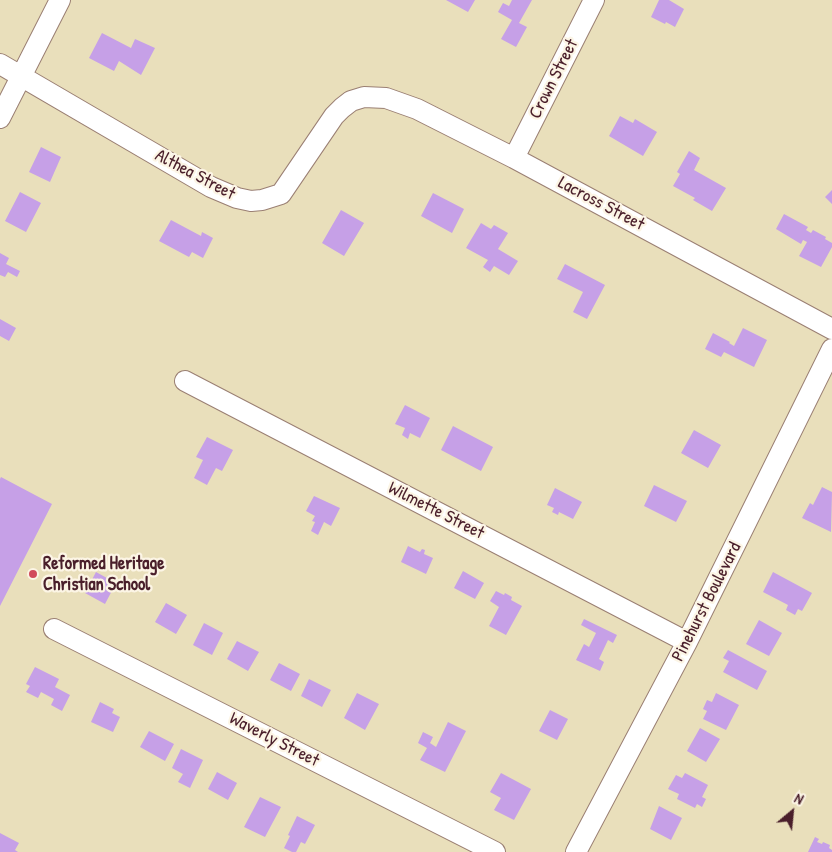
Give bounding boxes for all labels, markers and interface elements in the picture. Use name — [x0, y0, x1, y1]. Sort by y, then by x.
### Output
street label: Crown Street — [525, 36, 583, 122]
street label: Althea Street — [151, 145, 239, 205]
street label: Lacross Street — [554, 172, 648, 236]
street label: Wilmette Street — [384, 478, 488, 544]
street label: Pinehurst Boulevard — [668, 539, 746, 665]
place label: Reformed Heritage Christian School — [43, 553, 165, 596]
marker: Reformed Heritage Christian School — [27, 568, 39, 580]
street label: Waverly Street — [225, 708, 323, 772]
north arrow — [767, 787, 817, 837]
text: N — [792, 788, 807, 808]

